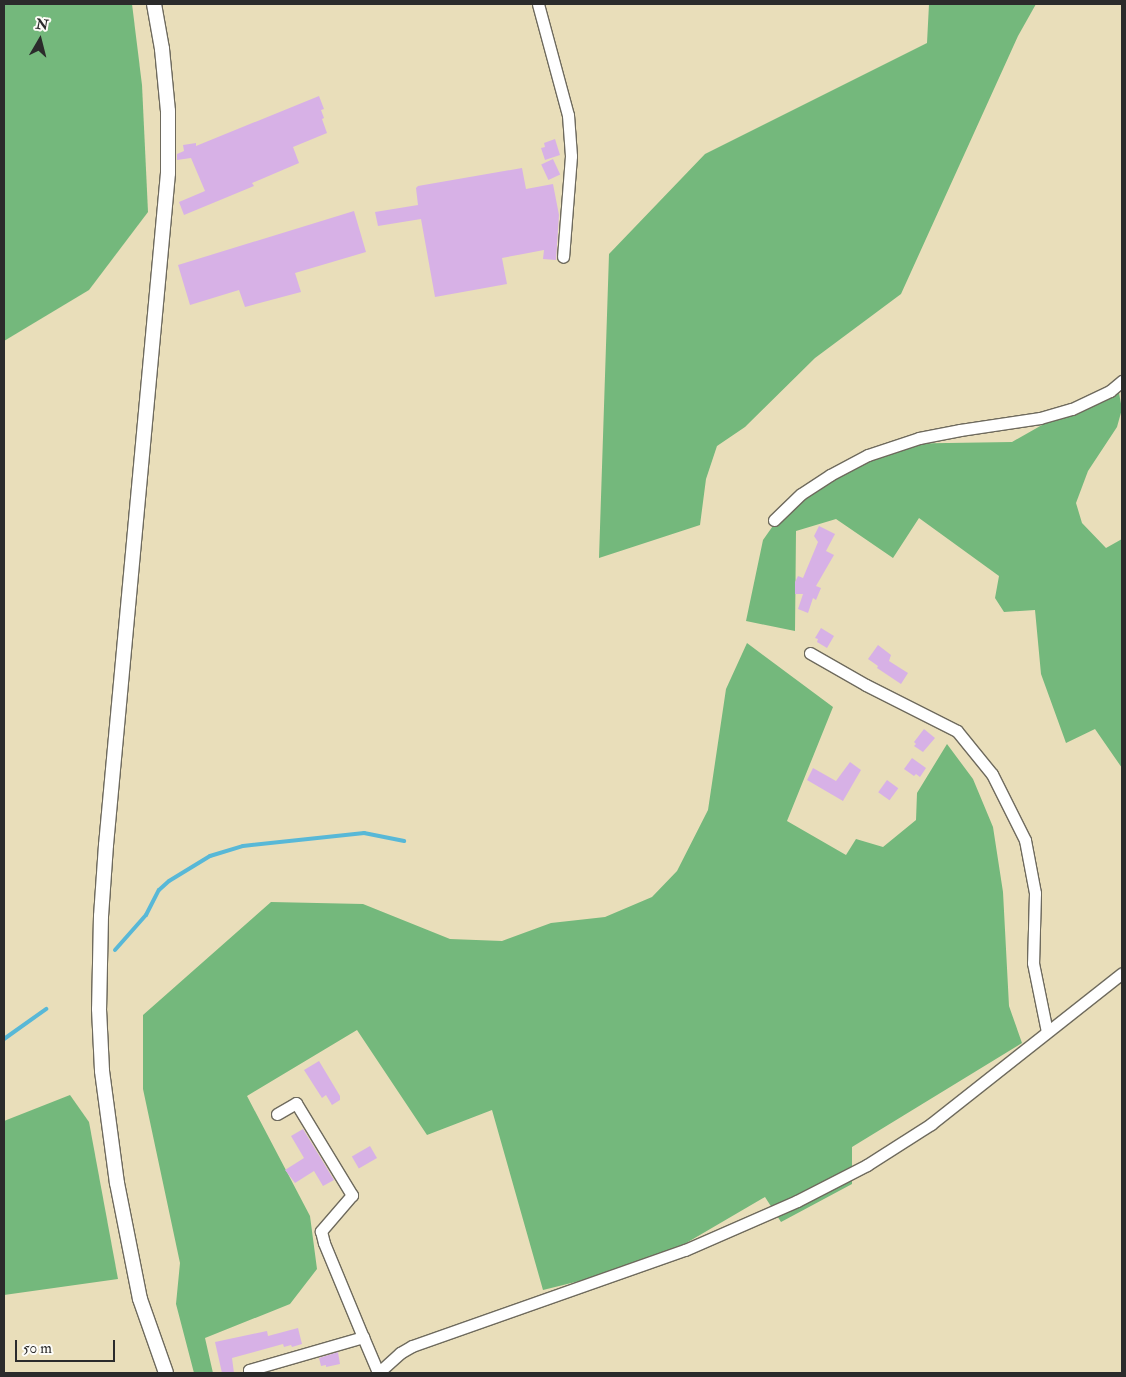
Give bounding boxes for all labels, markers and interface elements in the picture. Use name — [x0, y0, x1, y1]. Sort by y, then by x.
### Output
north arrow — [15, 15, 65, 65]
text: N — [35, 15, 50, 34]
scale bar — [18, 1330, 118, 1362]
text: 50 m — [23, 1339, 52, 1358]

